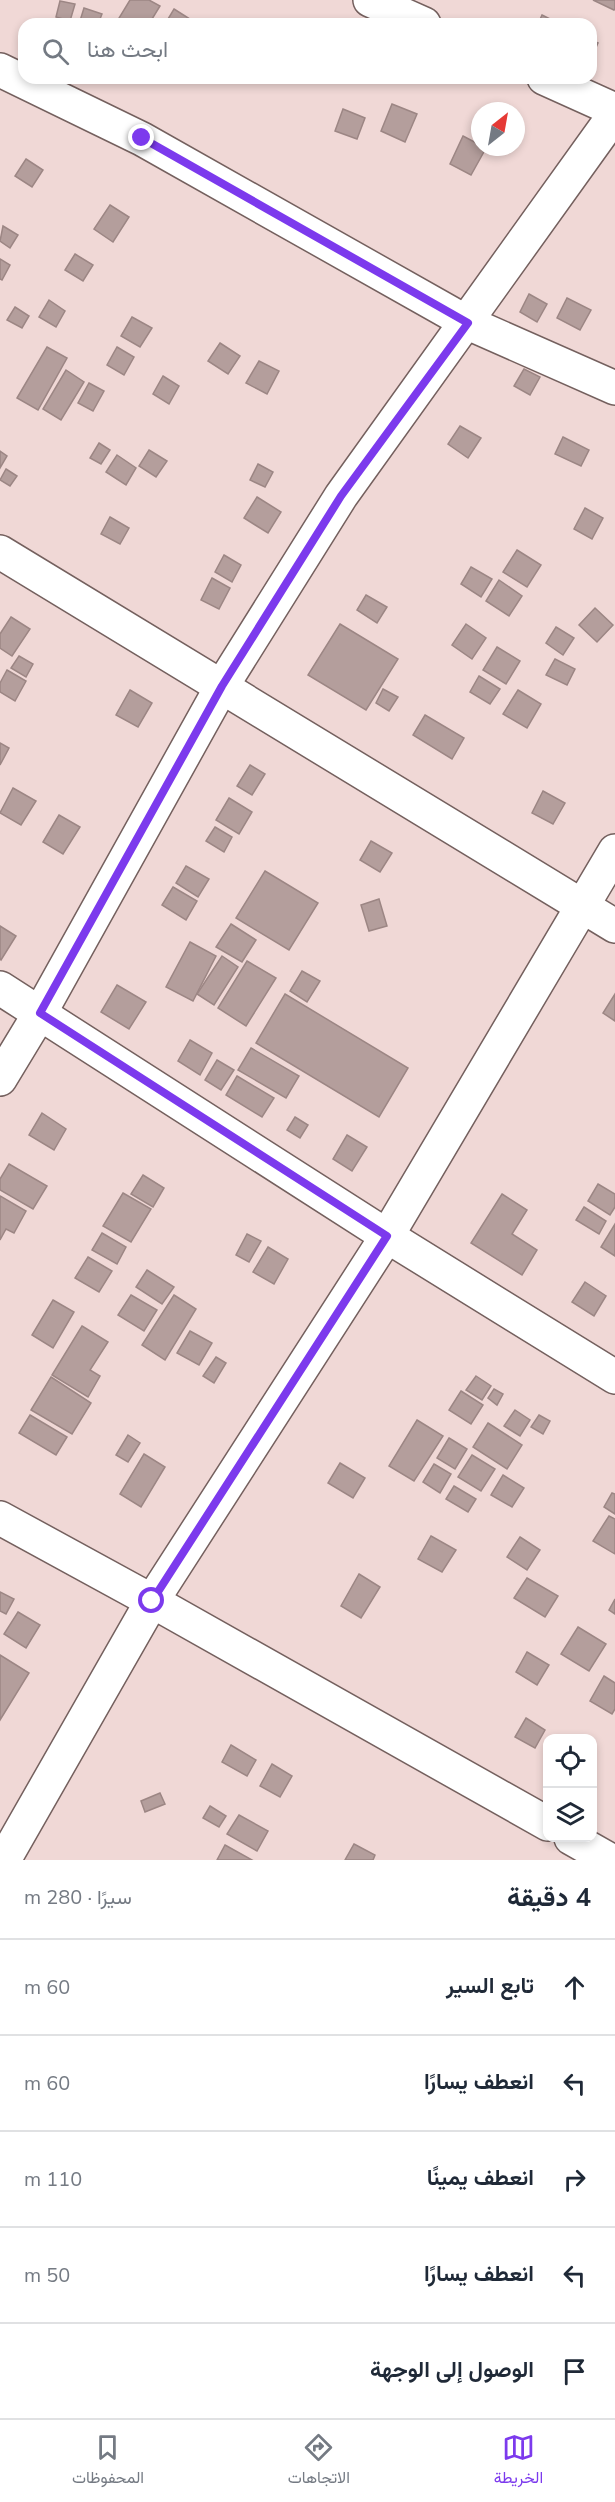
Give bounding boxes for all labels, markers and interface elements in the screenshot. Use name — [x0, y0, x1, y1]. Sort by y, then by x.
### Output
search box — [18, 18, 597, 84]
icon: search — [39, 35, 72, 68]
text: ابحث هنا — [87, 35, 168, 65]
north arrow — [471, 102, 525, 156]
route end — [128, 124, 154, 150]
route start — [138, 1587, 164, 1613]
map controls — [543, 1734, 597, 1842]
button: locate — [543, 1734, 597, 1788]
button: layers — [543, 1788, 597, 1842]
text: 4 دقيقة — [507, 1880, 591, 1915]
text: سيرًا · 280 m — [24, 1884, 132, 1911]
text: تابع السير — [446, 1971, 534, 2001]
icon: ahead — [558, 1971, 591, 2004]
text: 60 m — [24, 1974, 70, 2001]
text: انعطف يسارًا — [424, 2067, 534, 2097]
icon: left — [558, 2067, 591, 2100]
text: 60 m — [24, 2070, 70, 2097]
text: انعطف يمينًا — [427, 2163, 534, 2193]
icon: right — [558, 2163, 591, 2196]
text: 110 m — [24, 2166, 82, 2193]
text: انعطف يسارًا — [424, 2259, 534, 2289]
icon: left — [558, 2259, 591, 2292]
text: 50 m — [24, 2262, 70, 2289]
text: الوصول إلى الوجهة — [370, 2355, 534, 2385]
icon: arrive — [558, 2355, 591, 2388]
tab: المحفوظات — [72, 2431, 144, 2492]
tab: الاتجاهات — [288, 2431, 350, 2492]
tab: الخريطة — [494, 2431, 543, 2492]

